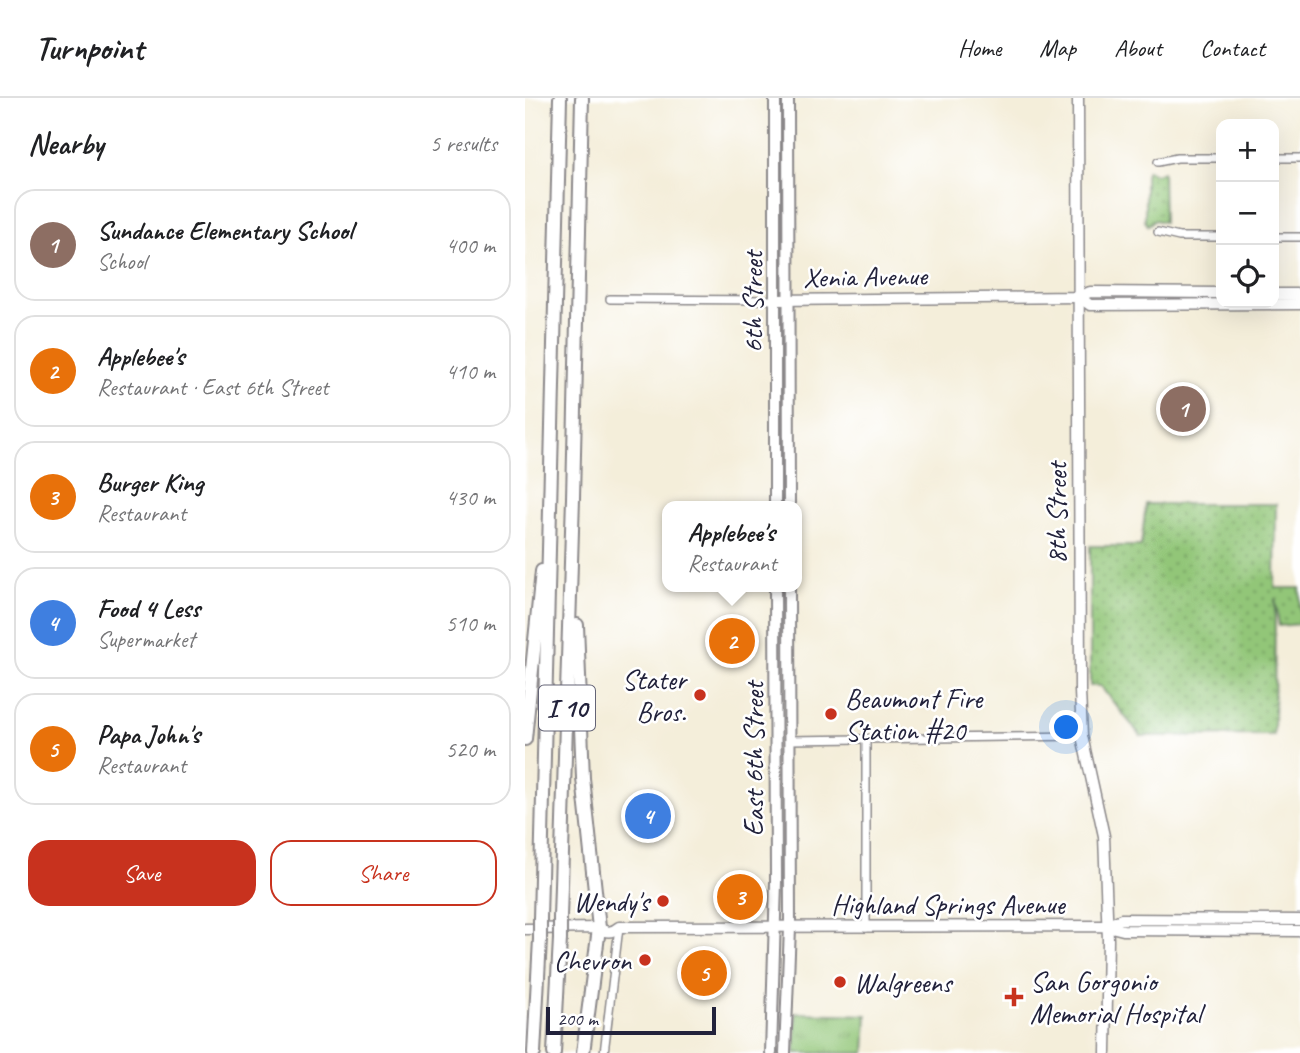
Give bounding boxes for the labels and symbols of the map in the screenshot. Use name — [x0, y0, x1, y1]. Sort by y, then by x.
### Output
street label: 6th Street — [735, 248, 770, 353]
street label: Xenia Avenue — [803, 258, 929, 295]
pin: 1 — [1160, 383, 1206, 435]
street label: 8th Street — [1039, 459, 1074, 564]
pin: 2 — [709, 615, 755, 667]
place label: Stater Bros. — [622, 662, 688, 729]
street label: East 6th Street — [736, 679, 771, 836]
place label: Beaumont Fire Station #20 — [845, 681, 984, 748]
road number: I 10 — [539, 686, 595, 730]
marker: Stater Bros. — [692, 687, 708, 703]
marker: Beaumont Fire Station #20 — [823, 706, 839, 722]
your location — [1049, 710, 1083, 744]
pin: 4 — [625, 790, 671, 842]
pin: 3 — [717, 871, 763, 923]
place label: Wendy's — [573, 884, 651, 919]
street label: Highland Springs Avenue — [831, 887, 1067, 922]
marker: Wendy's — [655, 893, 671, 909]
place label: Chevron — [554, 943, 632, 978]
pin: 5 — [681, 947, 727, 999]
marker: Chevron — [637, 952, 653, 968]
place label: San Gorgonio Memorial Hospital — [1030, 964, 1206, 1031]
place label: Walgreens — [854, 965, 954, 1000]
marker: Walgreens — [832, 974, 848, 990]
marker: San Gorgonio Memorial Hospital — [1004, 987, 1024, 1007]
scale bar — [546, 1004, 716, 1036]

